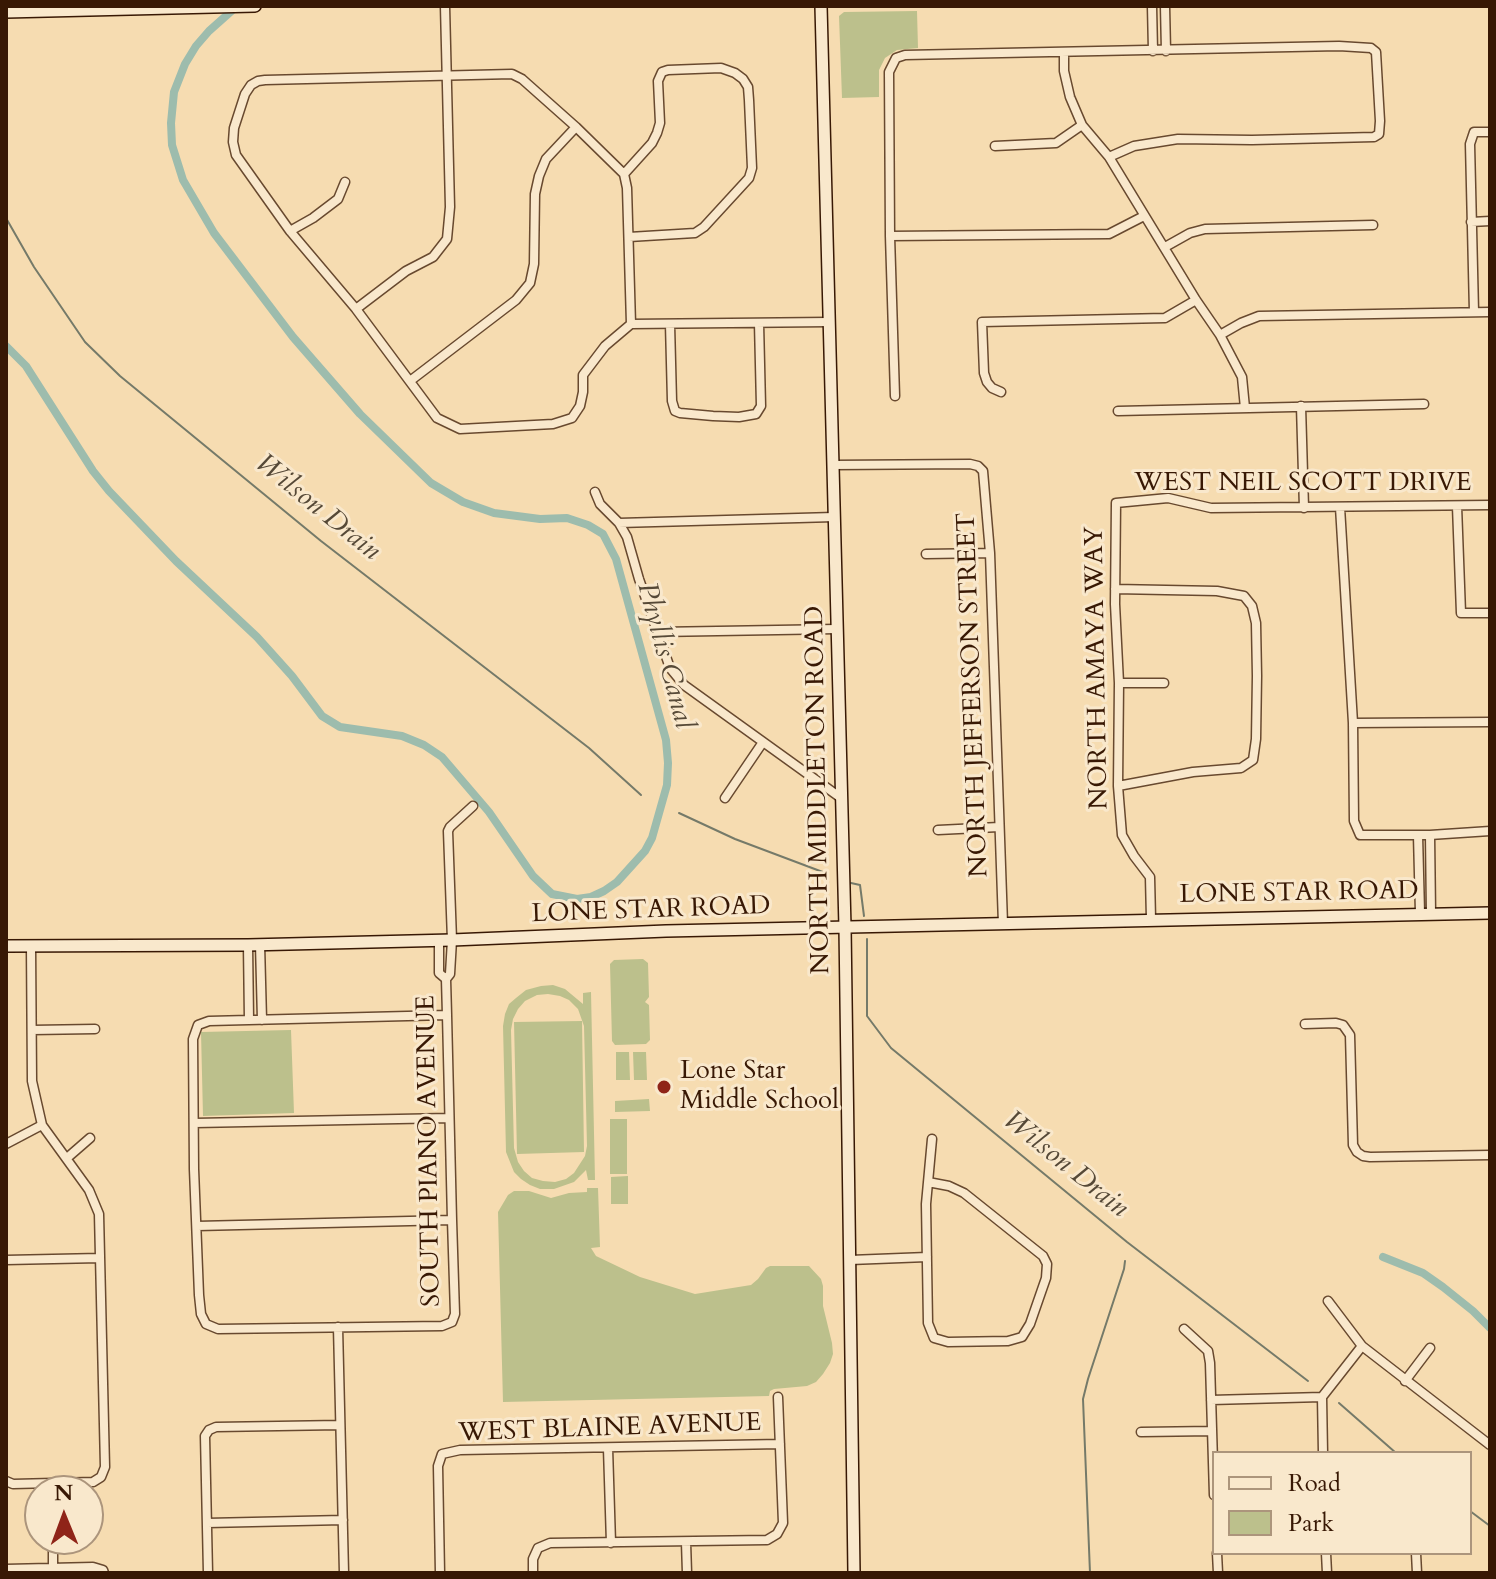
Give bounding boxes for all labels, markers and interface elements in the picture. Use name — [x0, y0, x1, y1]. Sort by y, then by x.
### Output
water label: Wilson Drain — [248, 447, 386, 569]
street label: WEST NEIL SCOTT DRIVE — [1134, 468, 1472, 500]
street label: NORTH JEFFERSON STREET — [952, 512, 996, 878]
street label: NORTH AMAYA WAY — [1080, 526, 1116, 810]
water label: Phyllis Canal — [628, 579, 700, 733]
street label: NORTH MIDDLETON ROAD — [800, 605, 838, 975]
street label: LONE STAR ROAD — [1179, 876, 1419, 912]
street label: LONE STAR ROAD — [531, 891, 771, 931]
street label: SOUTH PIANO AVENUE — [412, 995, 448, 1307]
place label: Lone Star Middle School — [680, 1056, 839, 1118]
marker: Lone Star Middle School — [655, 1078, 673, 1096]
water label: Wilson Drain — [996, 1104, 1134, 1226]
street label: WEST BLAINE AVENUE — [458, 1408, 762, 1450]
legend — [1212, 1451, 1472, 1555]
text: Road — [1288, 1467, 1341, 1500]
north arrow — [24, 1475, 104, 1555]
text: N — [54, 1478, 73, 1508]
text: Park — [1288, 1507, 1334, 1540]

